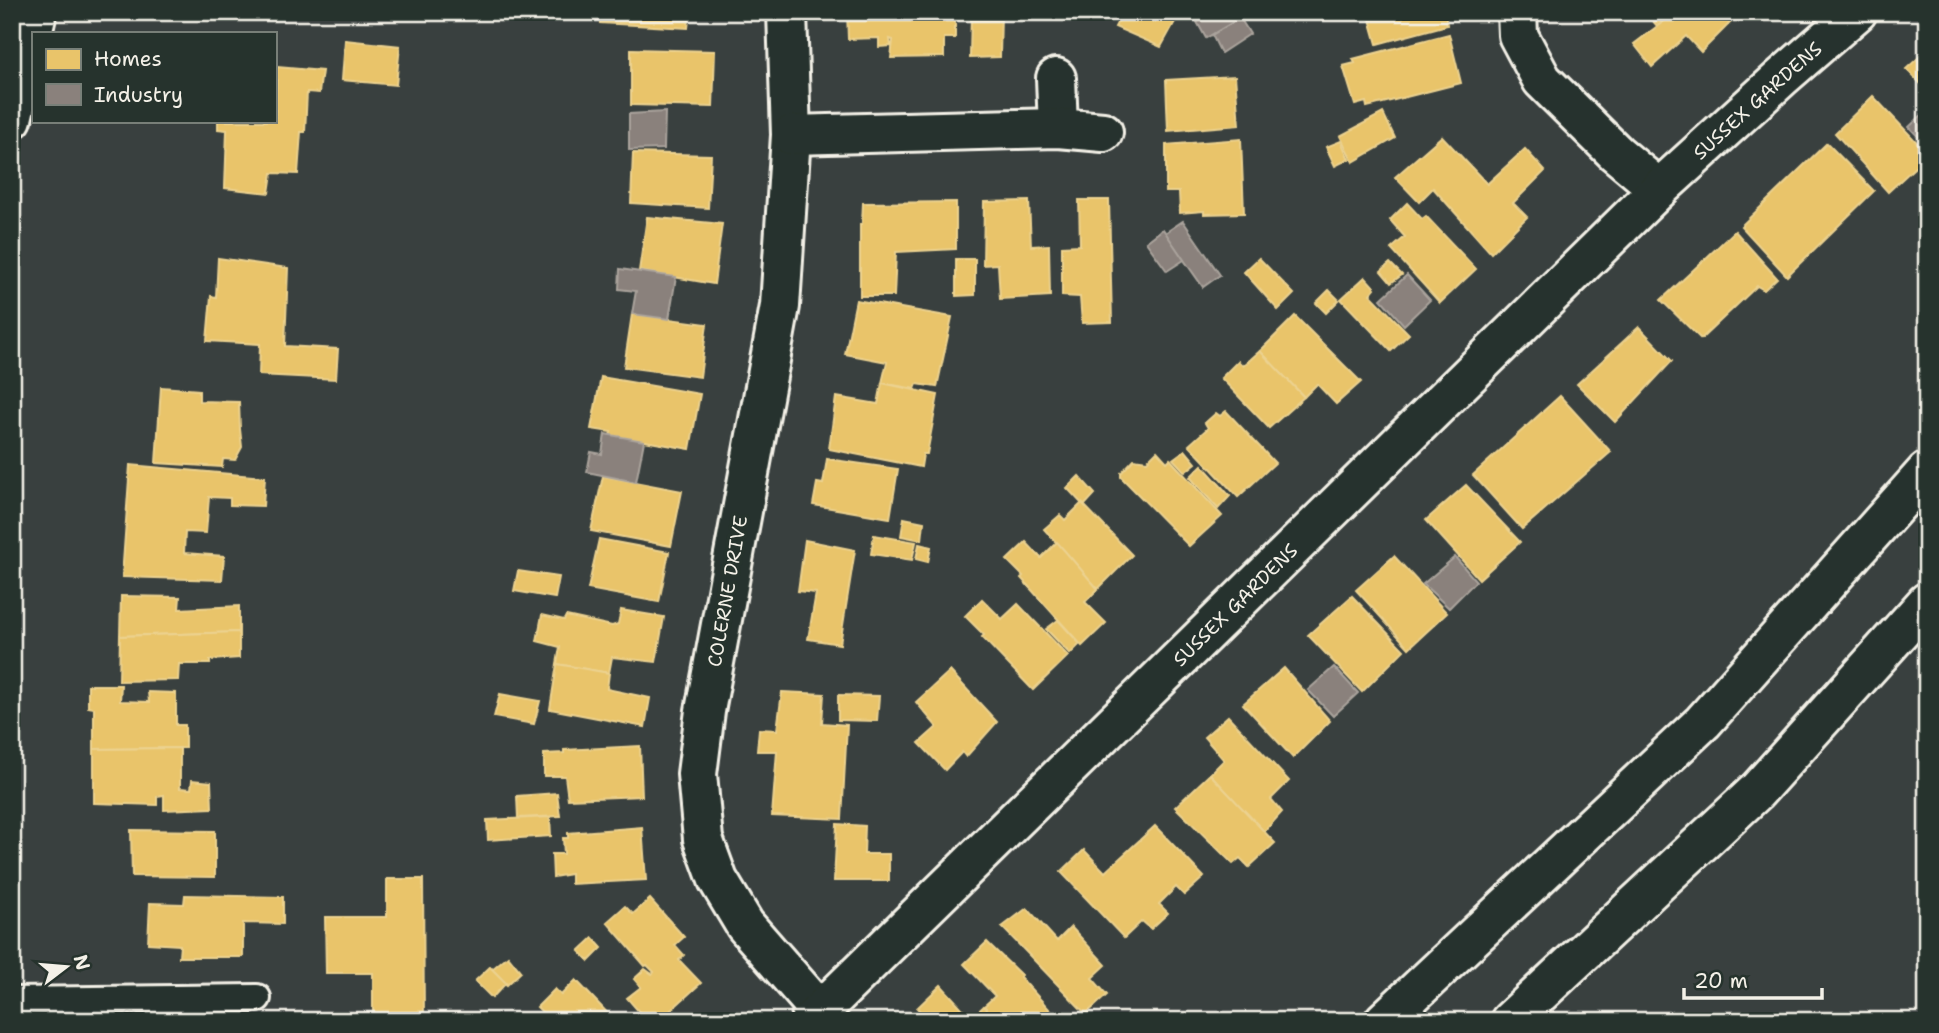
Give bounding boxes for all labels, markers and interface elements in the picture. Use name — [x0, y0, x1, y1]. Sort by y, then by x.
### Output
legend — [32, 32, 276, 122]
street label: SUSSEX GARDENS — [1688, 36, 1827, 165]
text: Homes — [94, 45, 162, 73]
text: Industry — [94, 81, 183, 109]
street label: COLERNE DRIVE — [702, 513, 753, 669]
street label: SUSSEX GARDENS — [1168, 538, 1303, 672]
north arrow — [32, 932, 102, 1002]
text: N — [68, 952, 96, 973]
scale bar — [1684, 956, 1822, 1000]
text: 20 m — [1694, 967, 1748, 995]

